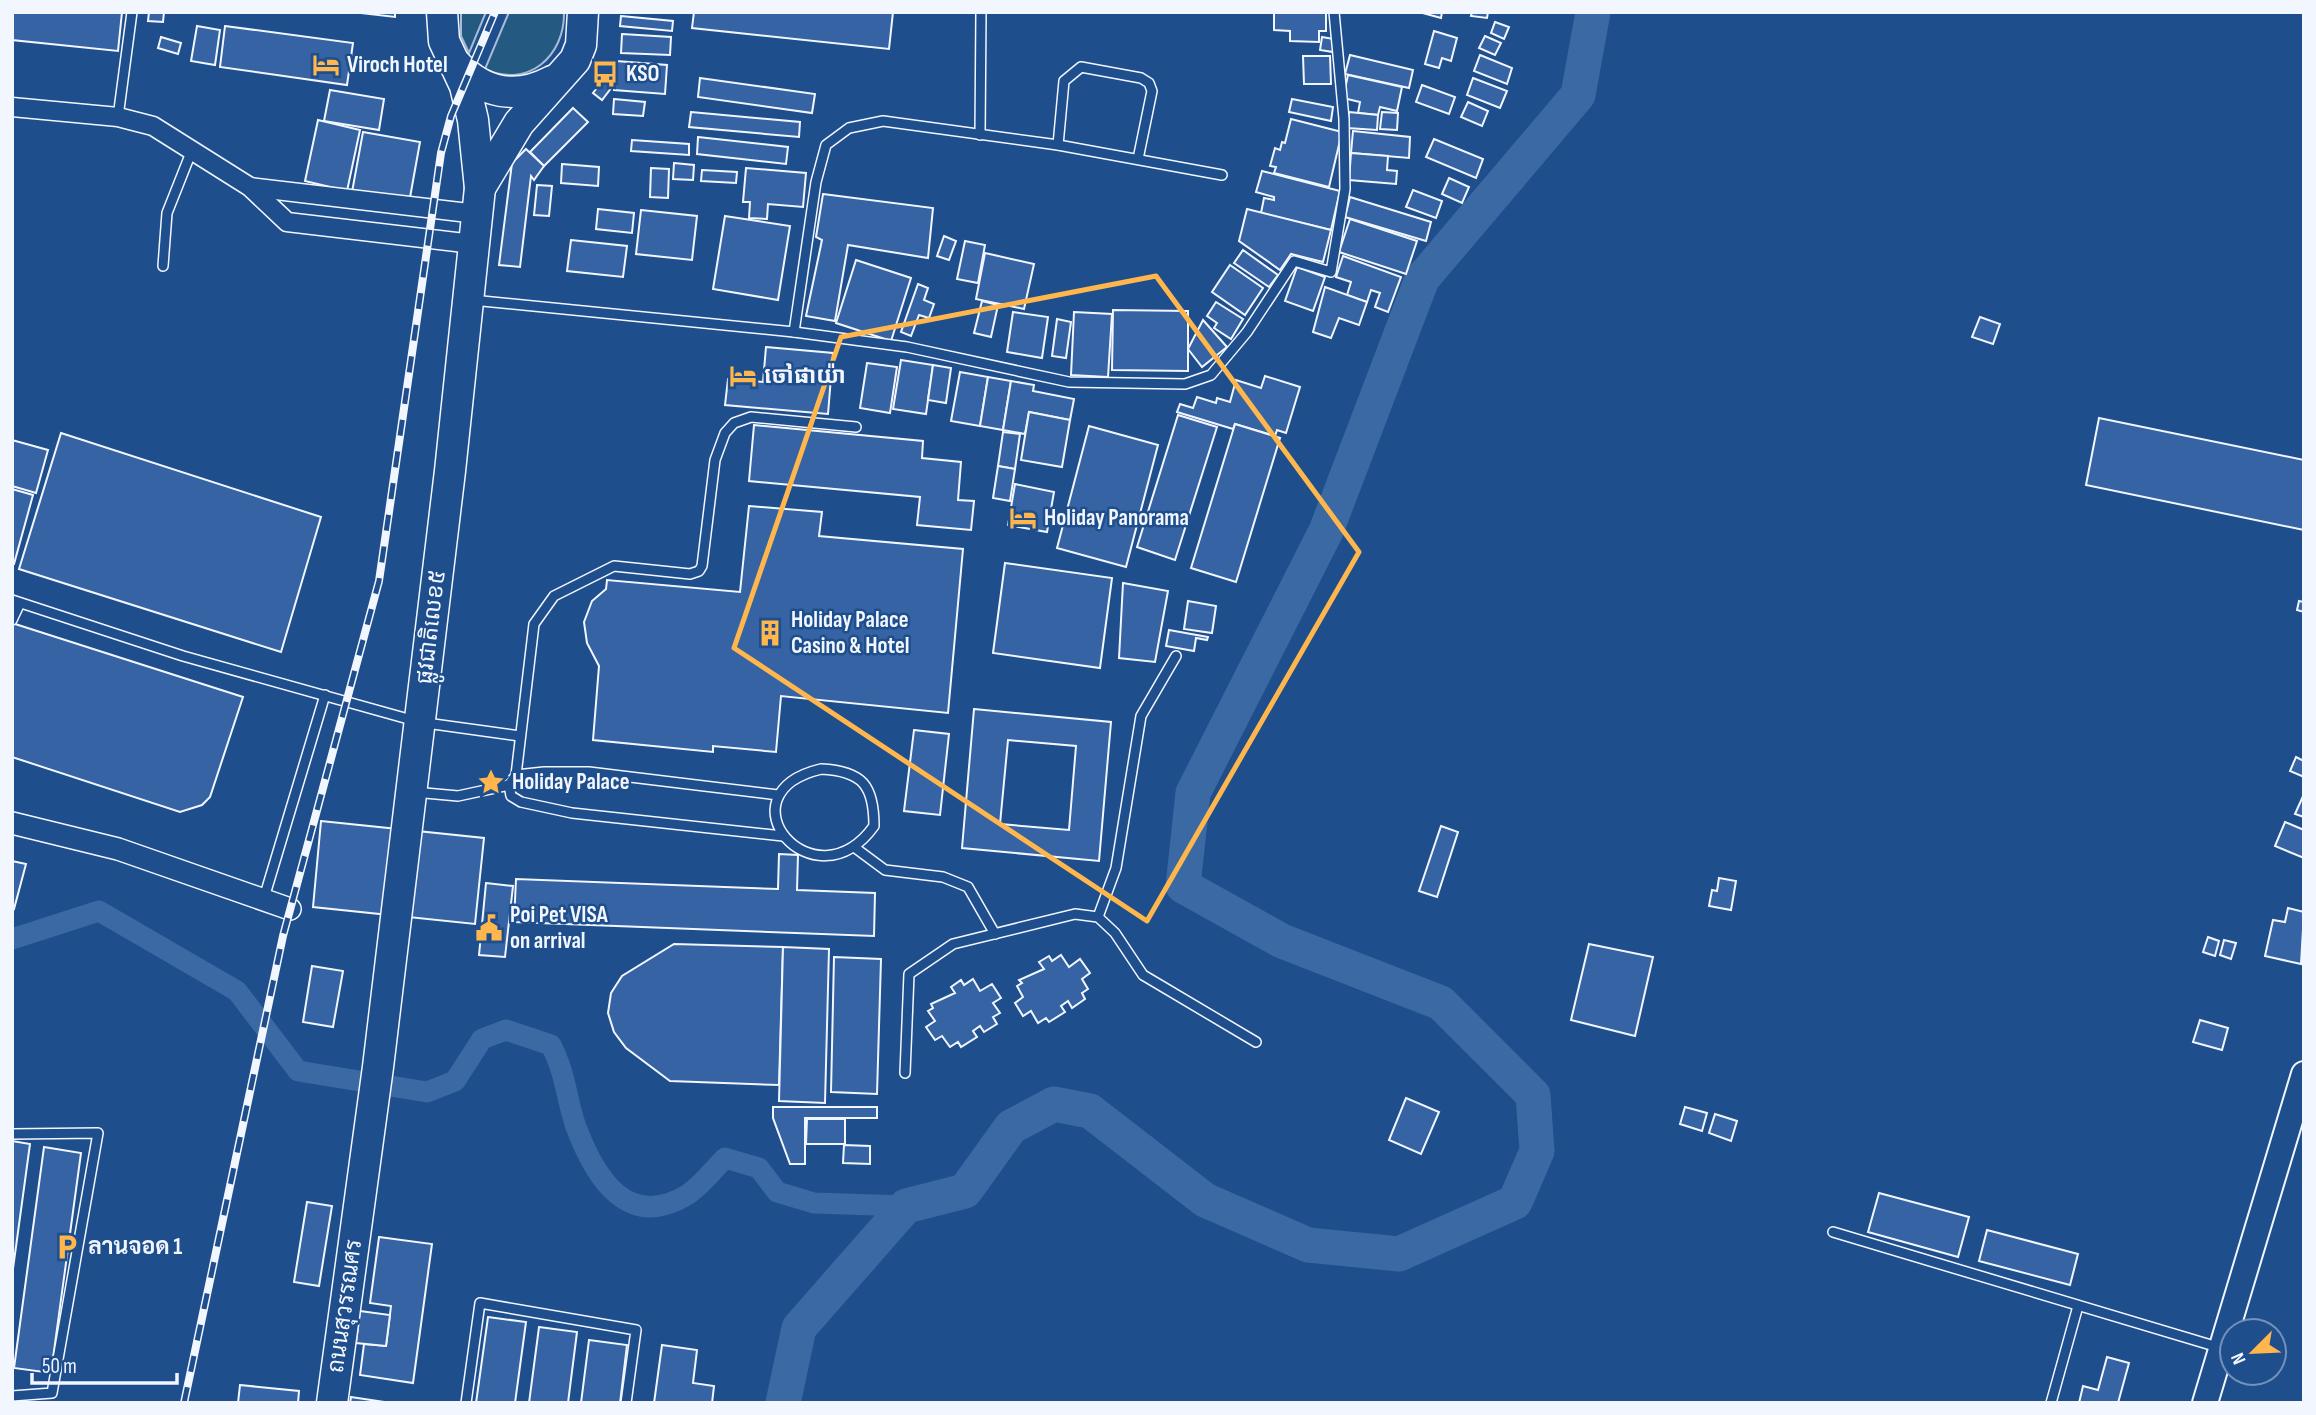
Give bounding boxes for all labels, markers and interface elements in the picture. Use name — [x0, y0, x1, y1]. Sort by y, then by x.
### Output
hotel icon: Viroch Hotel — [311, 50, 341, 80]
place label: Viroch Hotel — [347, 51, 448, 79]
bus stop icon: KSO — [590, 59, 620, 89]
place label: KSO — [626, 60, 659, 88]
hotel icon: ចៅផាយ៉ា — [728, 361, 758, 391]
place label: ចៅផាយ៉ា — [764, 362, 846, 390]
hotel icon: Holiday Panorama — [1008, 503, 1038, 533]
place label: Holiday Panorama — [1044, 504, 1189, 532]
street label: ផ្លូវជាតិលេខ៥ — [410, 568, 459, 687]
place label: Holiday Palace Casino & Hotel — [791, 606, 909, 660]
building icon: Holiday Palace Casino & Hotel — [755, 618, 785, 648]
place icon: Holiday Palace — [476, 767, 506, 797]
place label: Holiday Palace — [512, 768, 629, 796]
place label: Poi Pet VISA on arrival — [510, 901, 609, 955]
public building icon: Poi Pet VISA on arrival — [474, 913, 504, 943]
parking icon: ลานจอด 1 — [52, 1232, 82, 1262]
place label: ลานจอด 1 — [88, 1233, 182, 1261]
street label: ถนนสุวรรณศร — [322, 1238, 369, 1375]
north arrow — [2218, 1317, 2288, 1387]
scale bar — [32, 1342, 177, 1386]
text: N — [2226, 1349, 2251, 1368]
text: 50 m — [42, 1354, 77, 1379]

